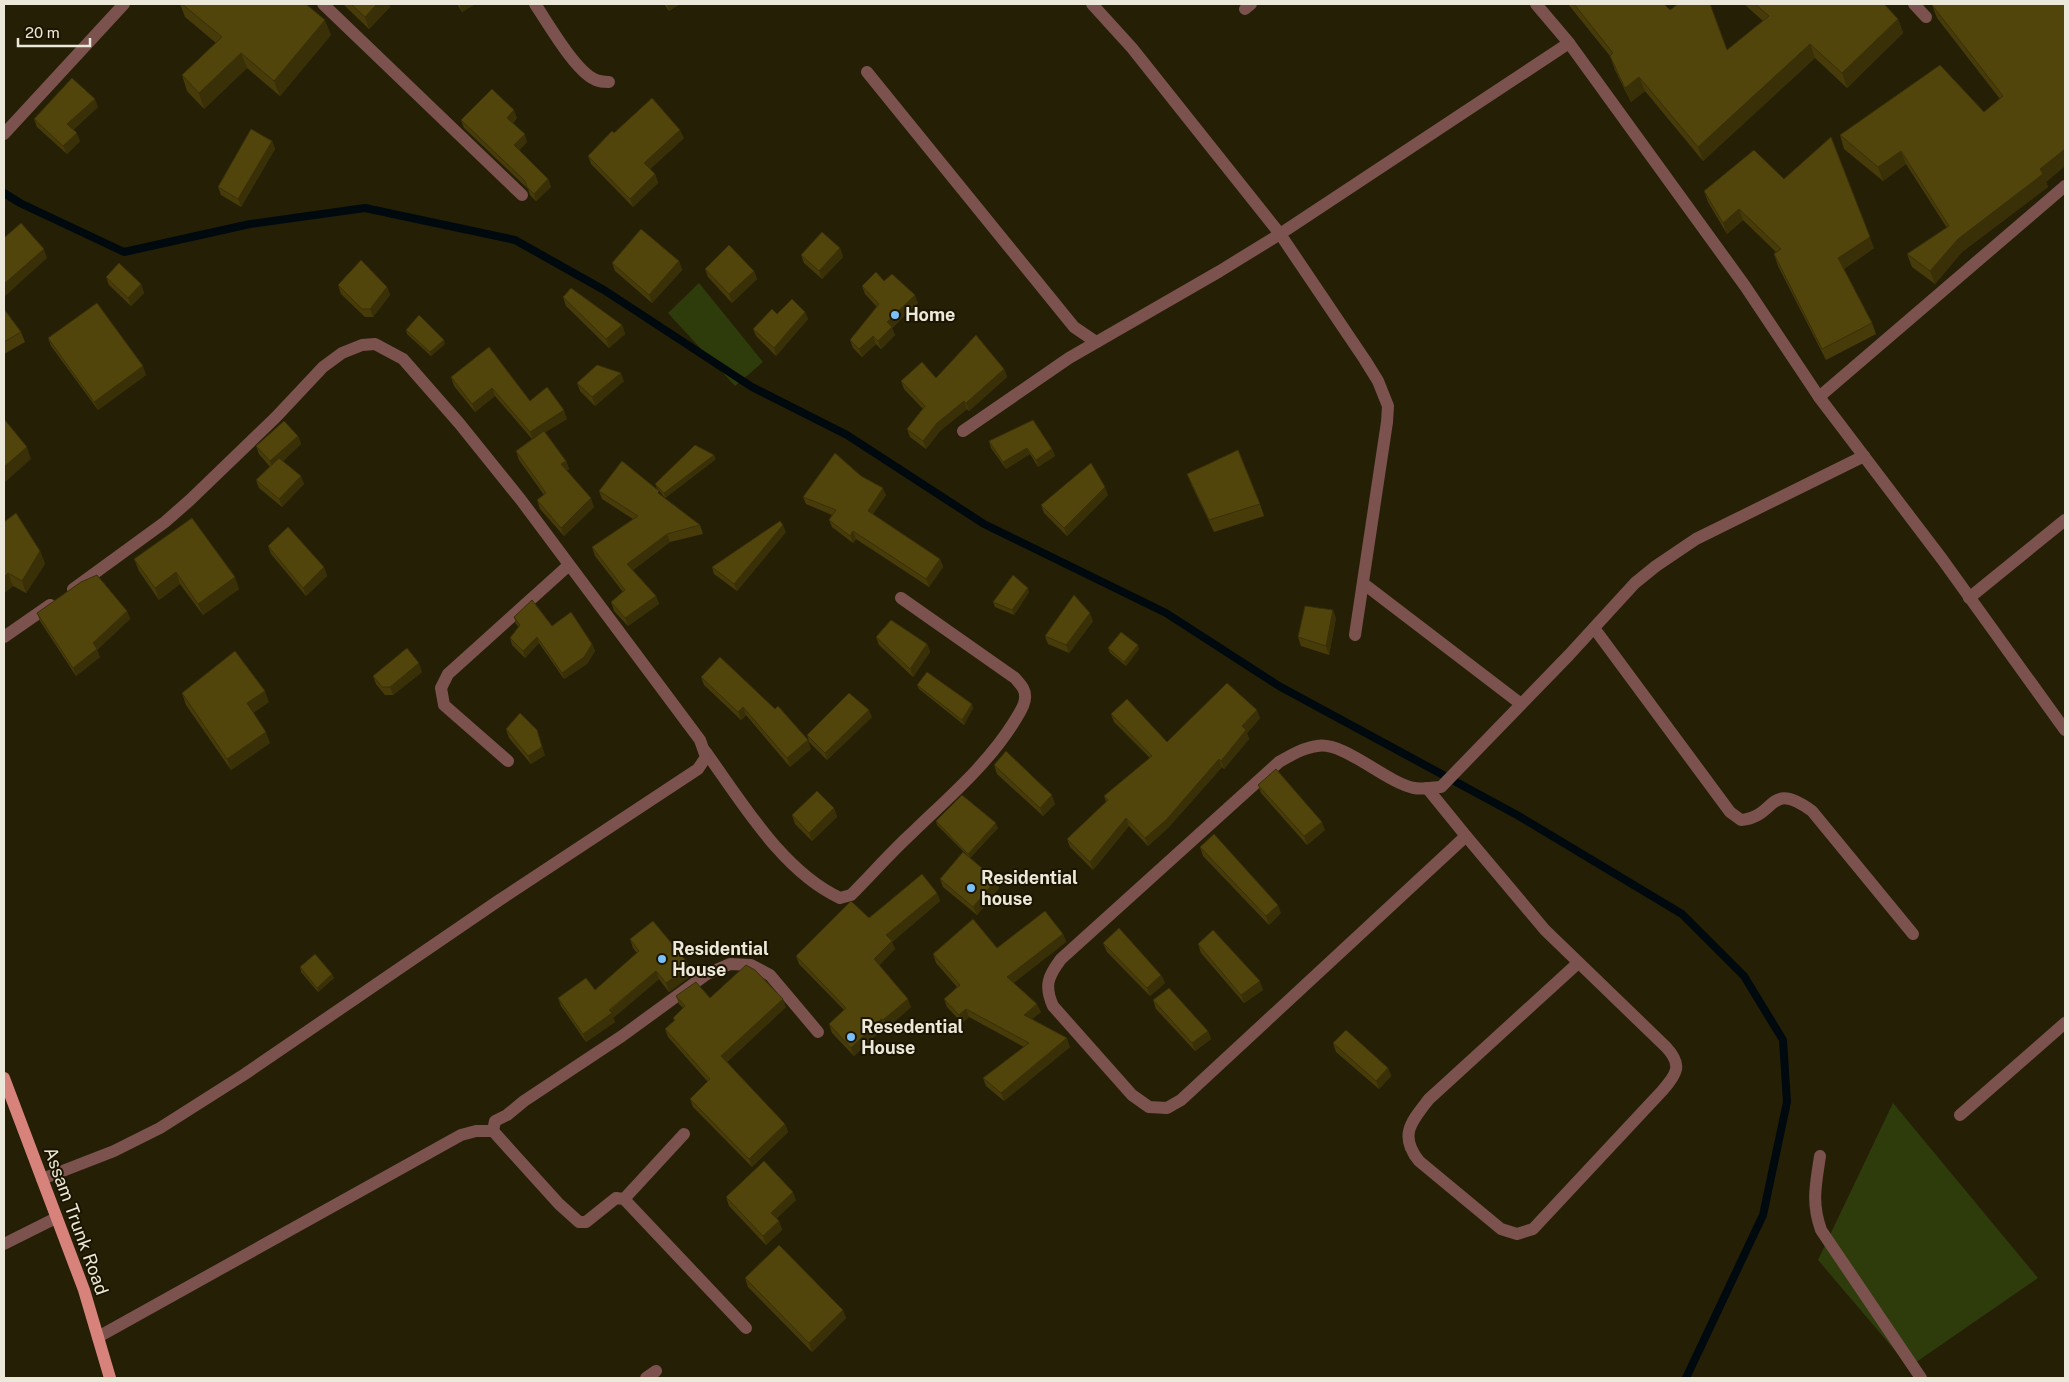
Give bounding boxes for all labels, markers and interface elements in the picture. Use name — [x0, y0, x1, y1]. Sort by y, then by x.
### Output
scale bar — [18, 15, 90, 47]
text: 20 m — [25, 24, 60, 41]
place label: Home — [905, 304, 955, 325]
marker: Home — [889, 309, 901, 321]
place label: Residential house — [981, 867, 1078, 909]
marker: Residential house — [965, 882, 977, 894]
place label: Residential House — [672, 938, 769, 980]
marker: Residential House — [656, 953, 668, 965]
place label: Resedential House — [861, 1016, 964, 1058]
marker: Resedential House — [845, 1031, 857, 1043]
street label: Assam Trunk Road — [40, 1144, 113, 1298]

